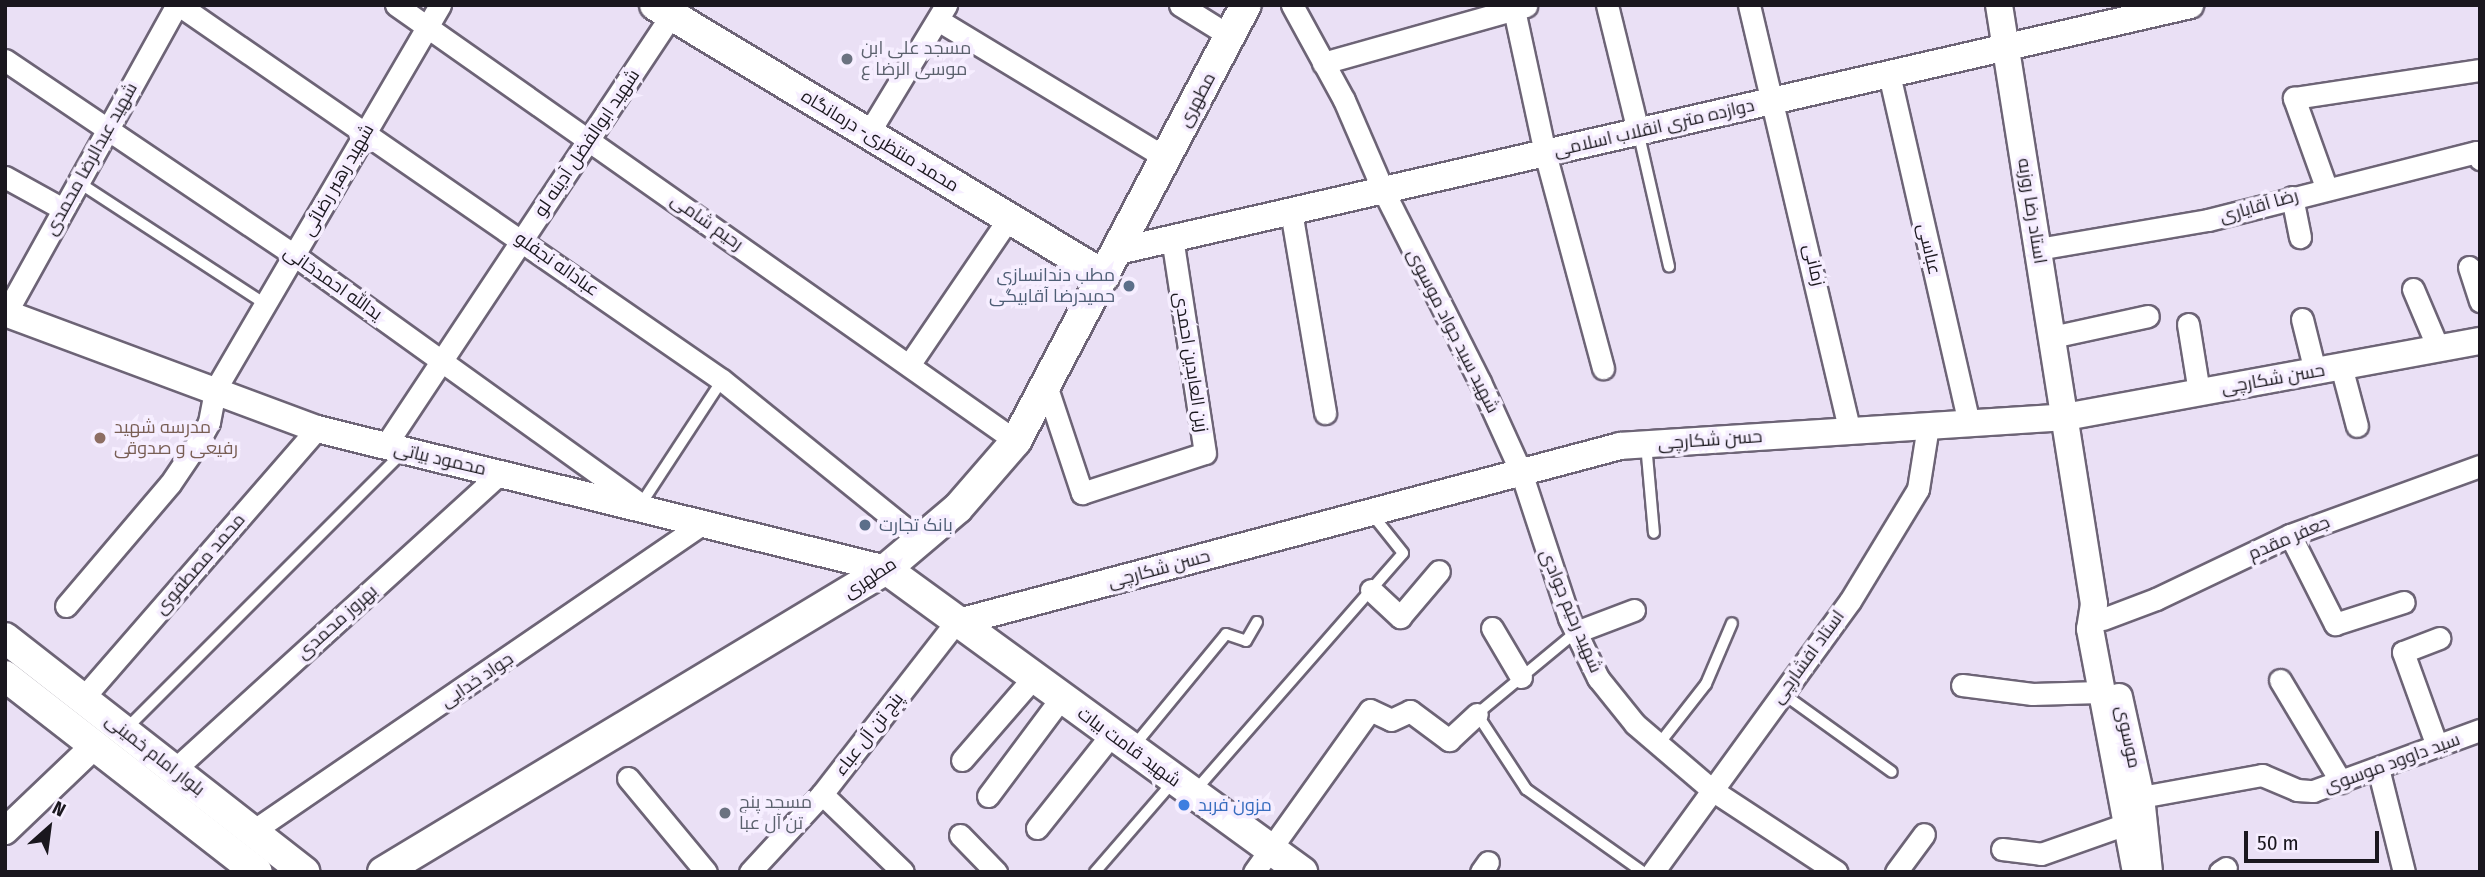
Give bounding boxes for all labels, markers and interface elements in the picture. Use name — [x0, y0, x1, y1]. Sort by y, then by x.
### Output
place label: مسجد علی ابن موسی الرضا ع — [861, 38, 971, 80]
marker: مسجد علی ابن موسی الرضا ع — [839, 51, 855, 67]
street label: شهید ابوالفضل آدینه لو — [530, 65, 644, 221]
street label: مطهری — [1174, 69, 1220, 131]
street label: شهید عبدالرضا محمدی — [40, 79, 142, 239]
street label: محمد منتظری- درمانگاه — [797, 85, 963, 197]
street label: دوازده متری انقلاب اسلامی — [1552, 94, 1756, 162]
street label: شهید رهبر رضائی — [297, 120, 379, 240]
street label: استاد رضا روزبه — [2013, 157, 2051, 265]
street label: رضا آقایاری — [2217, 184, 2301, 228]
street label: رحیم شامی — [666, 189, 748, 255]
street label: عباسی — [1913, 221, 1945, 277]
street label: عباداله نجفلو — [511, 227, 603, 301]
street label: یدالله احمدخانی — [280, 241, 386, 325]
street label: زمانی — [1799, 242, 1829, 288]
street label: شهید سید جواد موسوی — [1402, 245, 1504, 417]
place label: مطب دندانسازی حمیدرضا آقابیگی — [989, 265, 1115, 308]
marker: مطب دندانسازی حمیدرضا آقابیگی — [1121, 278, 1137, 294]
street label: زین العابدین احمدی — [1169, 290, 1213, 434]
street label: حسن شکارچی — [2220, 359, 2326, 399]
place label: مدرسه شهید رفیعی و صدوقی — [114, 417, 238, 460]
street label: حسن شکارچی — [1657, 426, 1763, 454]
marker: مدرسه شهید رفیعی و صدوقی — [92, 430, 108, 446]
street label: محمود بیاتی — [392, 438, 488, 480]
street label: محمد مصطفوی — [150, 509, 250, 619]
street label: جعفر مقدم — [2245, 511, 2333, 565]
place label: بانک تجارت — [879, 514, 953, 536]
marker: بانک تجارت — [857, 517, 873, 533]
street label: حسن شکارچی — [1106, 545, 1212, 593]
street label: شهید رحیم جوادی — [1535, 546, 1607, 676]
street label: مطهری — [840, 553, 900, 603]
street label: بهروز محمدی — [292, 580, 382, 664]
street label: استاد افشارچی — [1767, 606, 1849, 708]
street label: جواد خدایی — [436, 648, 518, 712]
street label: پنج تن آل عباء — [830, 688, 908, 780]
street label: شهید قامت بیات — [1073, 702, 1185, 792]
street label: موسوی — [2111, 704, 2145, 770]
street label: بلوار امام خمینی — [101, 709, 209, 801]
street label: سید داوود موسوی — [2321, 728, 2463, 798]
place label: مسجد پنج تن آل عبا — [739, 792, 812, 834]
north arrow — [14, 793, 84, 863]
place label: مزون فربد — [1198, 794, 1272, 816]
text: N — [49, 796, 70, 822]
marker: مزون فربد — [1176, 797, 1192, 813]
marker: مسجد پنج تن آل عبا — [717, 805, 733, 821]
scale bar — [2247, 818, 2382, 862]
text: 50 m — [2257, 830, 2299, 856]

